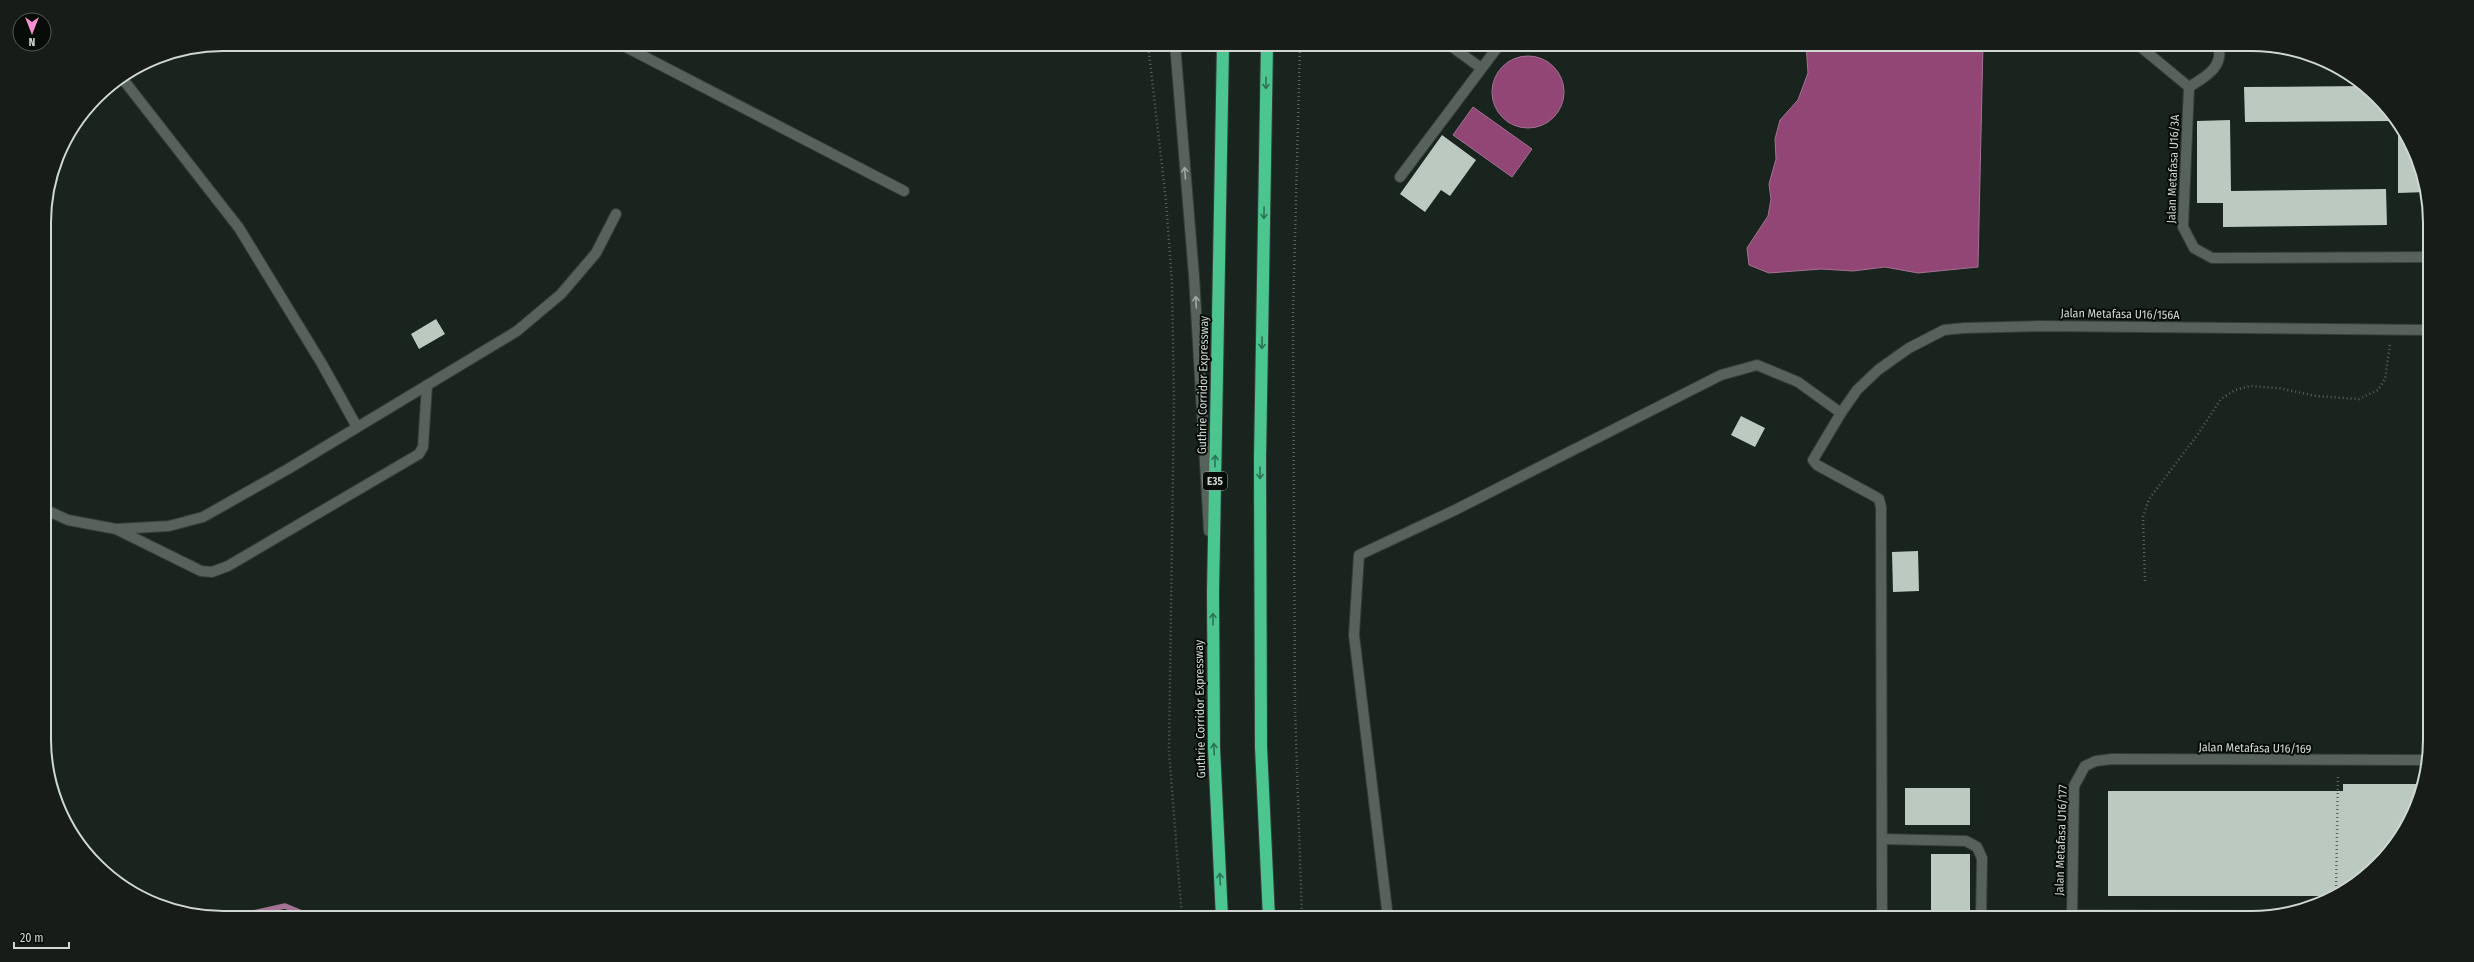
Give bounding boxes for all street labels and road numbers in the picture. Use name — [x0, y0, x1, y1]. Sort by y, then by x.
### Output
street label: Jalan Metafasa U16/3A — [2164, 114, 2182, 224]
street label: Jalan Metafasa U16/156A — [2060, 306, 2180, 322]
street label: Guthrie Corridor Expressway — [1195, 315, 1211, 454]
road number: E35 — [1203, 472, 1227, 490]
street label: Guthrie Corridor Expressway — [1192, 639, 1208, 778]
street label: Jalan Metafasa U16/169 — [2198, 740, 2312, 756]
street label: Jalan Metafasa U16/177 — [2052, 784, 2070, 896]

